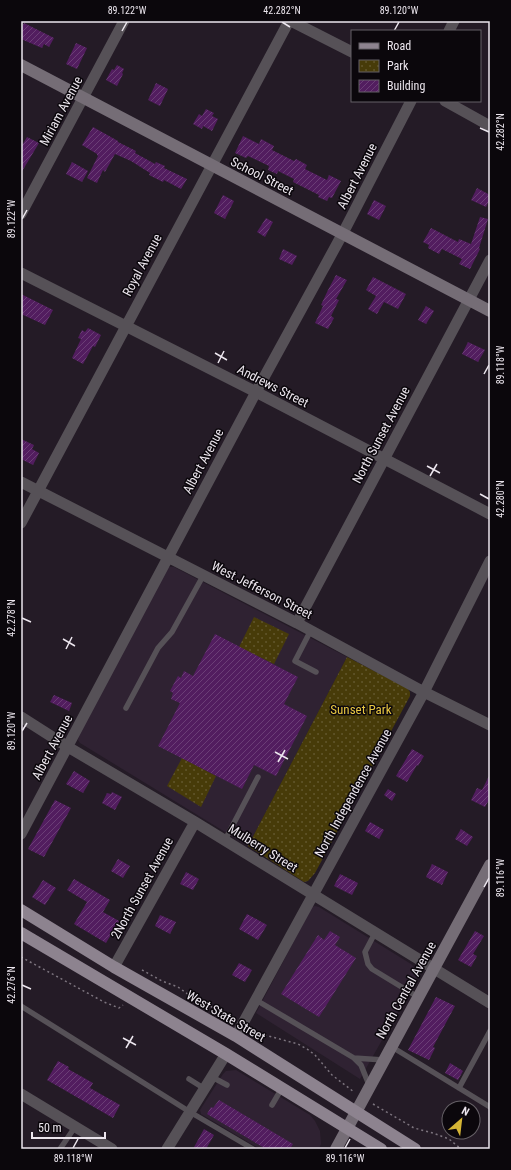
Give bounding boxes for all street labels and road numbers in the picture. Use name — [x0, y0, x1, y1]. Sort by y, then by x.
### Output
street label: Miriam Avenue — [36, 74, 86, 148]
street label: Albert Avenue — [334, 141, 380, 211]
street label: School Street — [228, 154, 296, 198]
street label: Royal Avenue — [119, 231, 165, 299]
street label: Andrews Street — [235, 362, 311, 410]
street label: North Sunset Avenue — [349, 384, 413, 486]
street label: Albert Avenue — [180, 426, 226, 496]
street label: West Jefferson Street — [209, 558, 315, 622]
street label: Albert Avenue — [29, 712, 75, 782]
street label: North Independence Avenue — [311, 726, 395, 860]
street label: Mulberry Street — [226, 821, 300, 875]
street label: 2North Sunset Avenue — [108, 835, 176, 941]
street label: North Central Avenue — [373, 939, 439, 1041]
street label: West State Street — [184, 987, 268, 1045]

